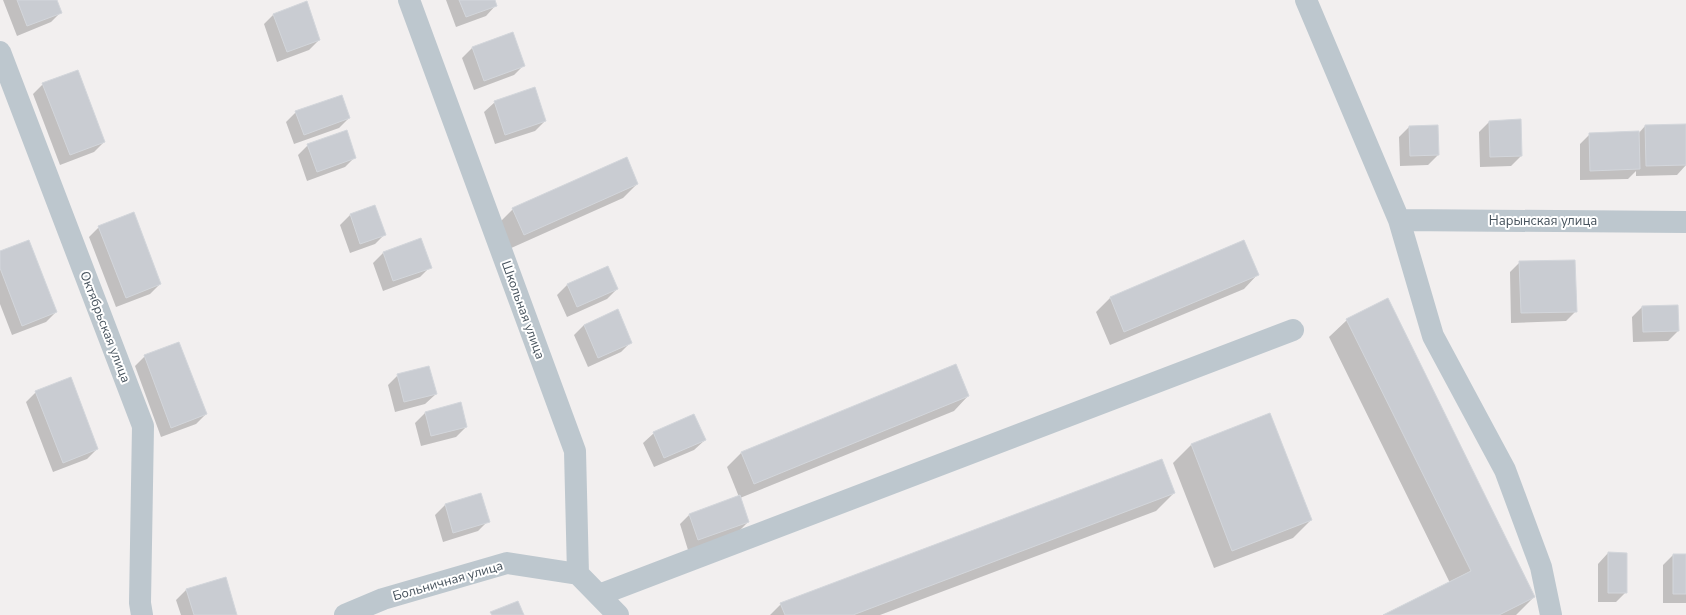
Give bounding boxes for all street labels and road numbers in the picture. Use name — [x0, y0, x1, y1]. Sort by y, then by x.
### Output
street label: Нарынская улица — [1489, 212, 1597, 230]
street label: Школьная улица — [497, 258, 549, 362]
street label: Октябрьская улица — [75, 269, 135, 385]
street label: Больничная улица — [391, 557, 505, 605]

